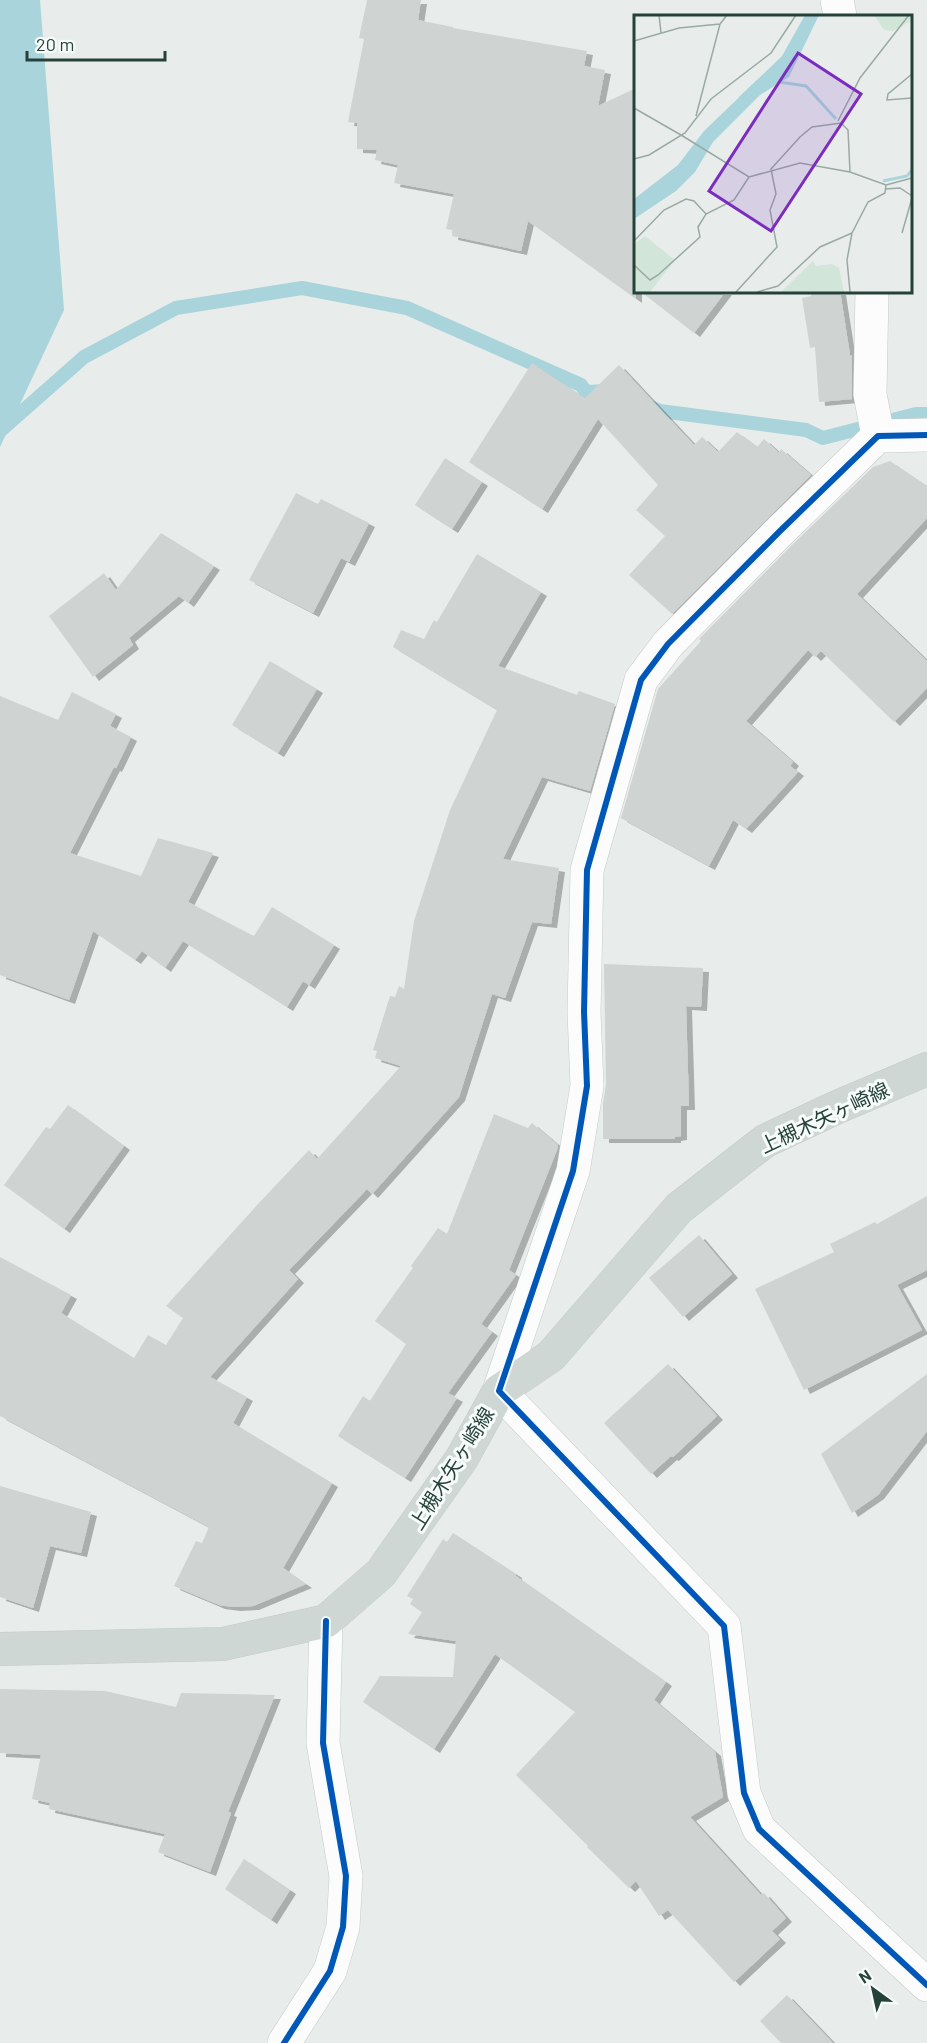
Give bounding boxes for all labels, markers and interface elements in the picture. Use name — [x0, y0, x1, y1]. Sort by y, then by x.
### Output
inset map — [634, 15, 912, 292]
scale bar — [27, 24, 165, 62]
text: 20 m — [36, 33, 74, 55]
street label: 上槻木矢ヶ崎線 — [755, 1077, 893, 1157]
street label: 上槻木矢ヶ崎線 — [404, 1402, 498, 1534]
north arrow — [843, 1959, 903, 2019]
text: N — [855, 1965, 874, 1987]

